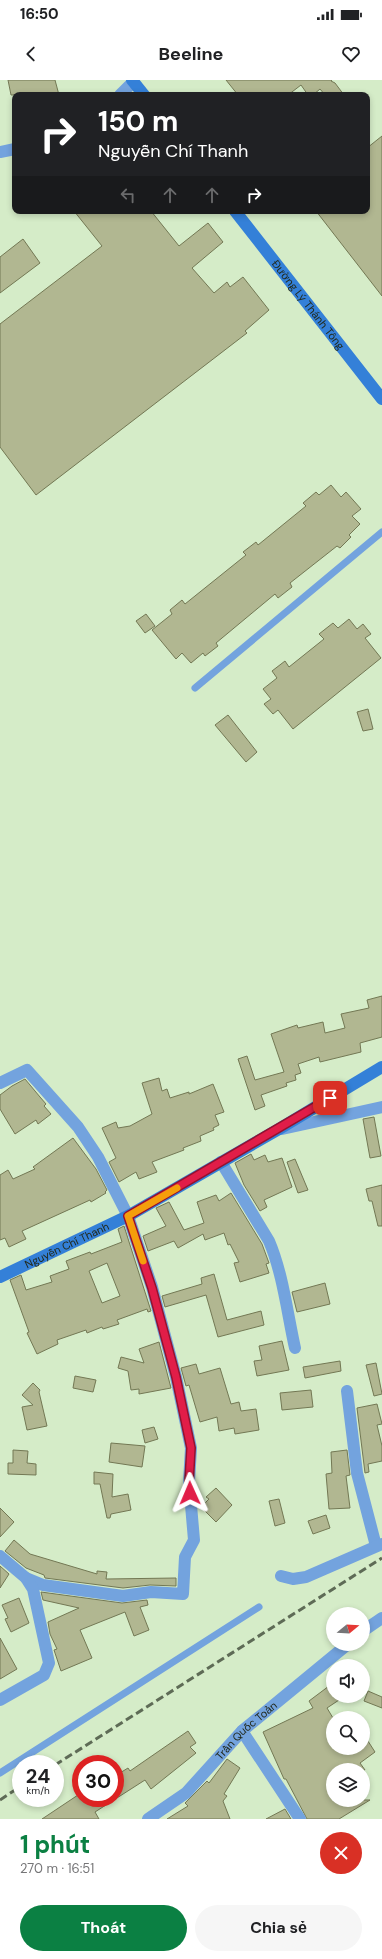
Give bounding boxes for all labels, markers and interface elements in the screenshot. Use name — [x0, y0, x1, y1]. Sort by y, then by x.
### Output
text: 16:50 — [20, 4, 59, 24]
text: Beeline — [159, 42, 223, 66]
icon: back — [20, 43, 42, 65]
icon: heart — [340, 43, 362, 65]
text: 150 m — [98, 103, 178, 140]
icon: right — [32, 108, 84, 160]
text: Nguyễn Chí Thanh — [98, 139, 248, 163]
icon: left — [117, 184, 139, 206]
icon: ahead — [159, 184, 181, 206]
icon: ahead — [201, 184, 223, 206]
icon: right — [243, 184, 265, 206]
street label: Đường Lý Thánh Tông — [269, 257, 348, 352]
pin — [313, 1081, 347, 1115]
icon: arrive — [319, 1087, 341, 1109]
street label: Nguyễn Chí Thanh — [22, 1219, 111, 1271]
position arrow — [169, 1472, 211, 1514]
north arrow — [326, 1607, 370, 1651]
map controls — [326, 1607, 370, 1807]
button: sound — [326, 1659, 370, 1703]
street label: Trần Quốc Toản — [212, 1698, 280, 1763]
button: search — [326, 1711, 370, 1755]
speed limit sign: 30 — [72, 1755, 124, 1807]
text: 24 — [26, 1763, 50, 1789]
button: layers — [326, 1763, 370, 1807]
text: km/h — [26, 1784, 50, 1797]
text: 1 phút — [20, 1829, 90, 1860]
button: close — [320, 1832, 362, 1874]
text: 270 m · 16:51 — [20, 1860, 94, 1877]
button: Thoát — [20, 1905, 187, 1951]
button: Chia sẻ — [195, 1905, 362, 1951]

